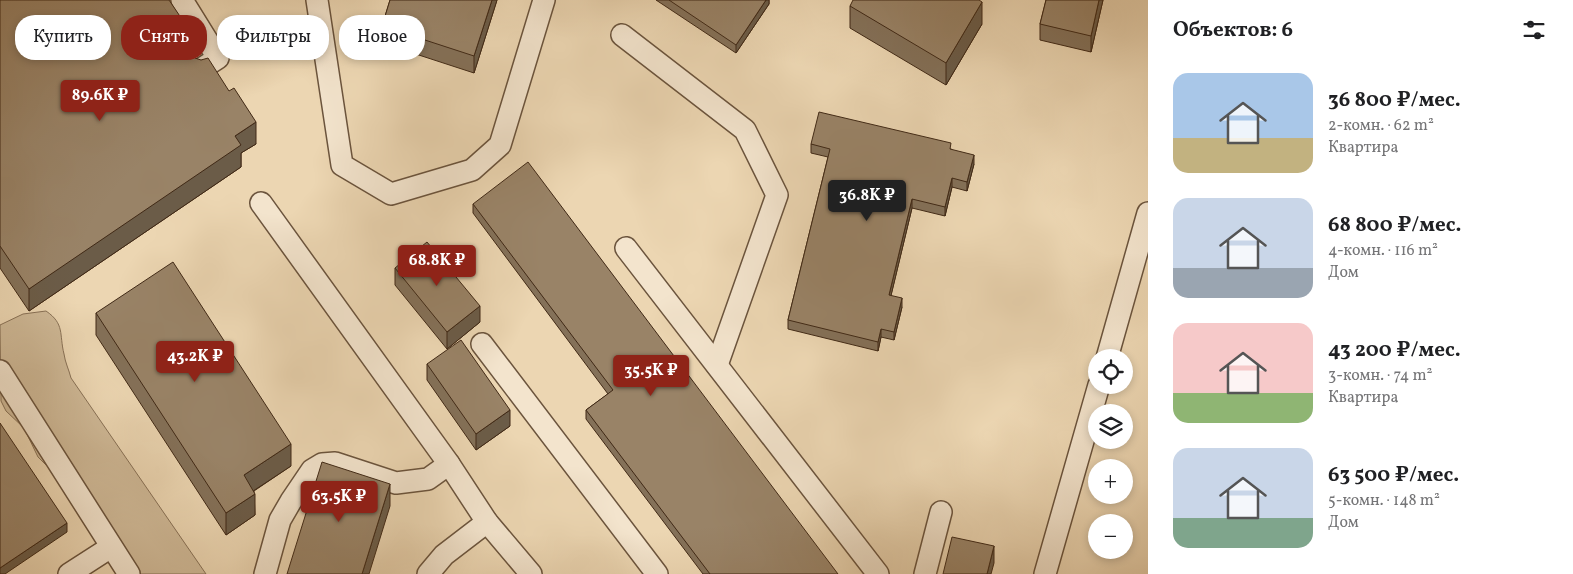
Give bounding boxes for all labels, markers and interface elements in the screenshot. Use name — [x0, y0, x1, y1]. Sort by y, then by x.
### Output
chip: Купить — [15, 15, 111, 60]
chip: Снять — [121, 15, 207, 60]
chip: Фильтры — [217, 15, 329, 60]
chip: Новое — [339, 15, 425, 60]
text: Объектов: 6 — [1173, 16, 1293, 45]
icon: filters — [1520, 16, 1548, 44]
pin: 89.6K ₽ — [54, 80, 146, 122]
text: 89.6K ₽ — [72, 85, 128, 107]
text: 36 800 ₽/мес. — [1328, 86, 1461, 115]
icon: home — [1213, 93, 1273, 153]
text: 2-комн. · 62 m² — [1328, 115, 1434, 137]
text: Квартира — [1328, 137, 1398, 159]
pin: 36.8K ₽ — [821, 180, 913, 222]
text: 36.8K ₽ — [839, 185, 895, 207]
text: 68 800 ₽/мес. — [1328, 211, 1462, 240]
icon: home — [1213, 218, 1273, 278]
text: 4-комн. · 116 m² — [1328, 240, 1438, 262]
pin: 68.8K ₽ — [391, 244, 483, 287]
text: 68.8K ₽ — [409, 250, 465, 272]
text: Дом — [1328, 262, 1359, 284]
text: 43 200 ₽/мес. — [1328, 336, 1461, 365]
pin: 43.2K ₽ — [149, 340, 241, 383]
icon: home — [1213, 343, 1273, 403]
text: 43.2K ₽ — [167, 346, 223, 368]
map controls — [1088, 349, 1133, 559]
button: locate — [1088, 349, 1133, 394]
pin: 35.5K ₽ — [605, 354, 697, 397]
text: 35.5K ₽ — [624, 360, 678, 382]
text: 3-комн. · 74 m² — [1328, 365, 1432, 387]
text: Квартира — [1328, 387, 1398, 409]
button: layers — [1088, 404, 1133, 449]
button: + — [1088, 459, 1133, 504]
text: 63 500 ₽/мес. — [1328, 461, 1459, 490]
icon: home — [1213, 468, 1273, 528]
pin: 63.5K ₽ — [293, 480, 385, 523]
text: 63.5K ₽ — [312, 486, 366, 508]
text: 5-комн. · 148 m² — [1328, 490, 1440, 512]
text: Дом — [1328, 512, 1359, 534]
button: − — [1088, 514, 1133, 559]

